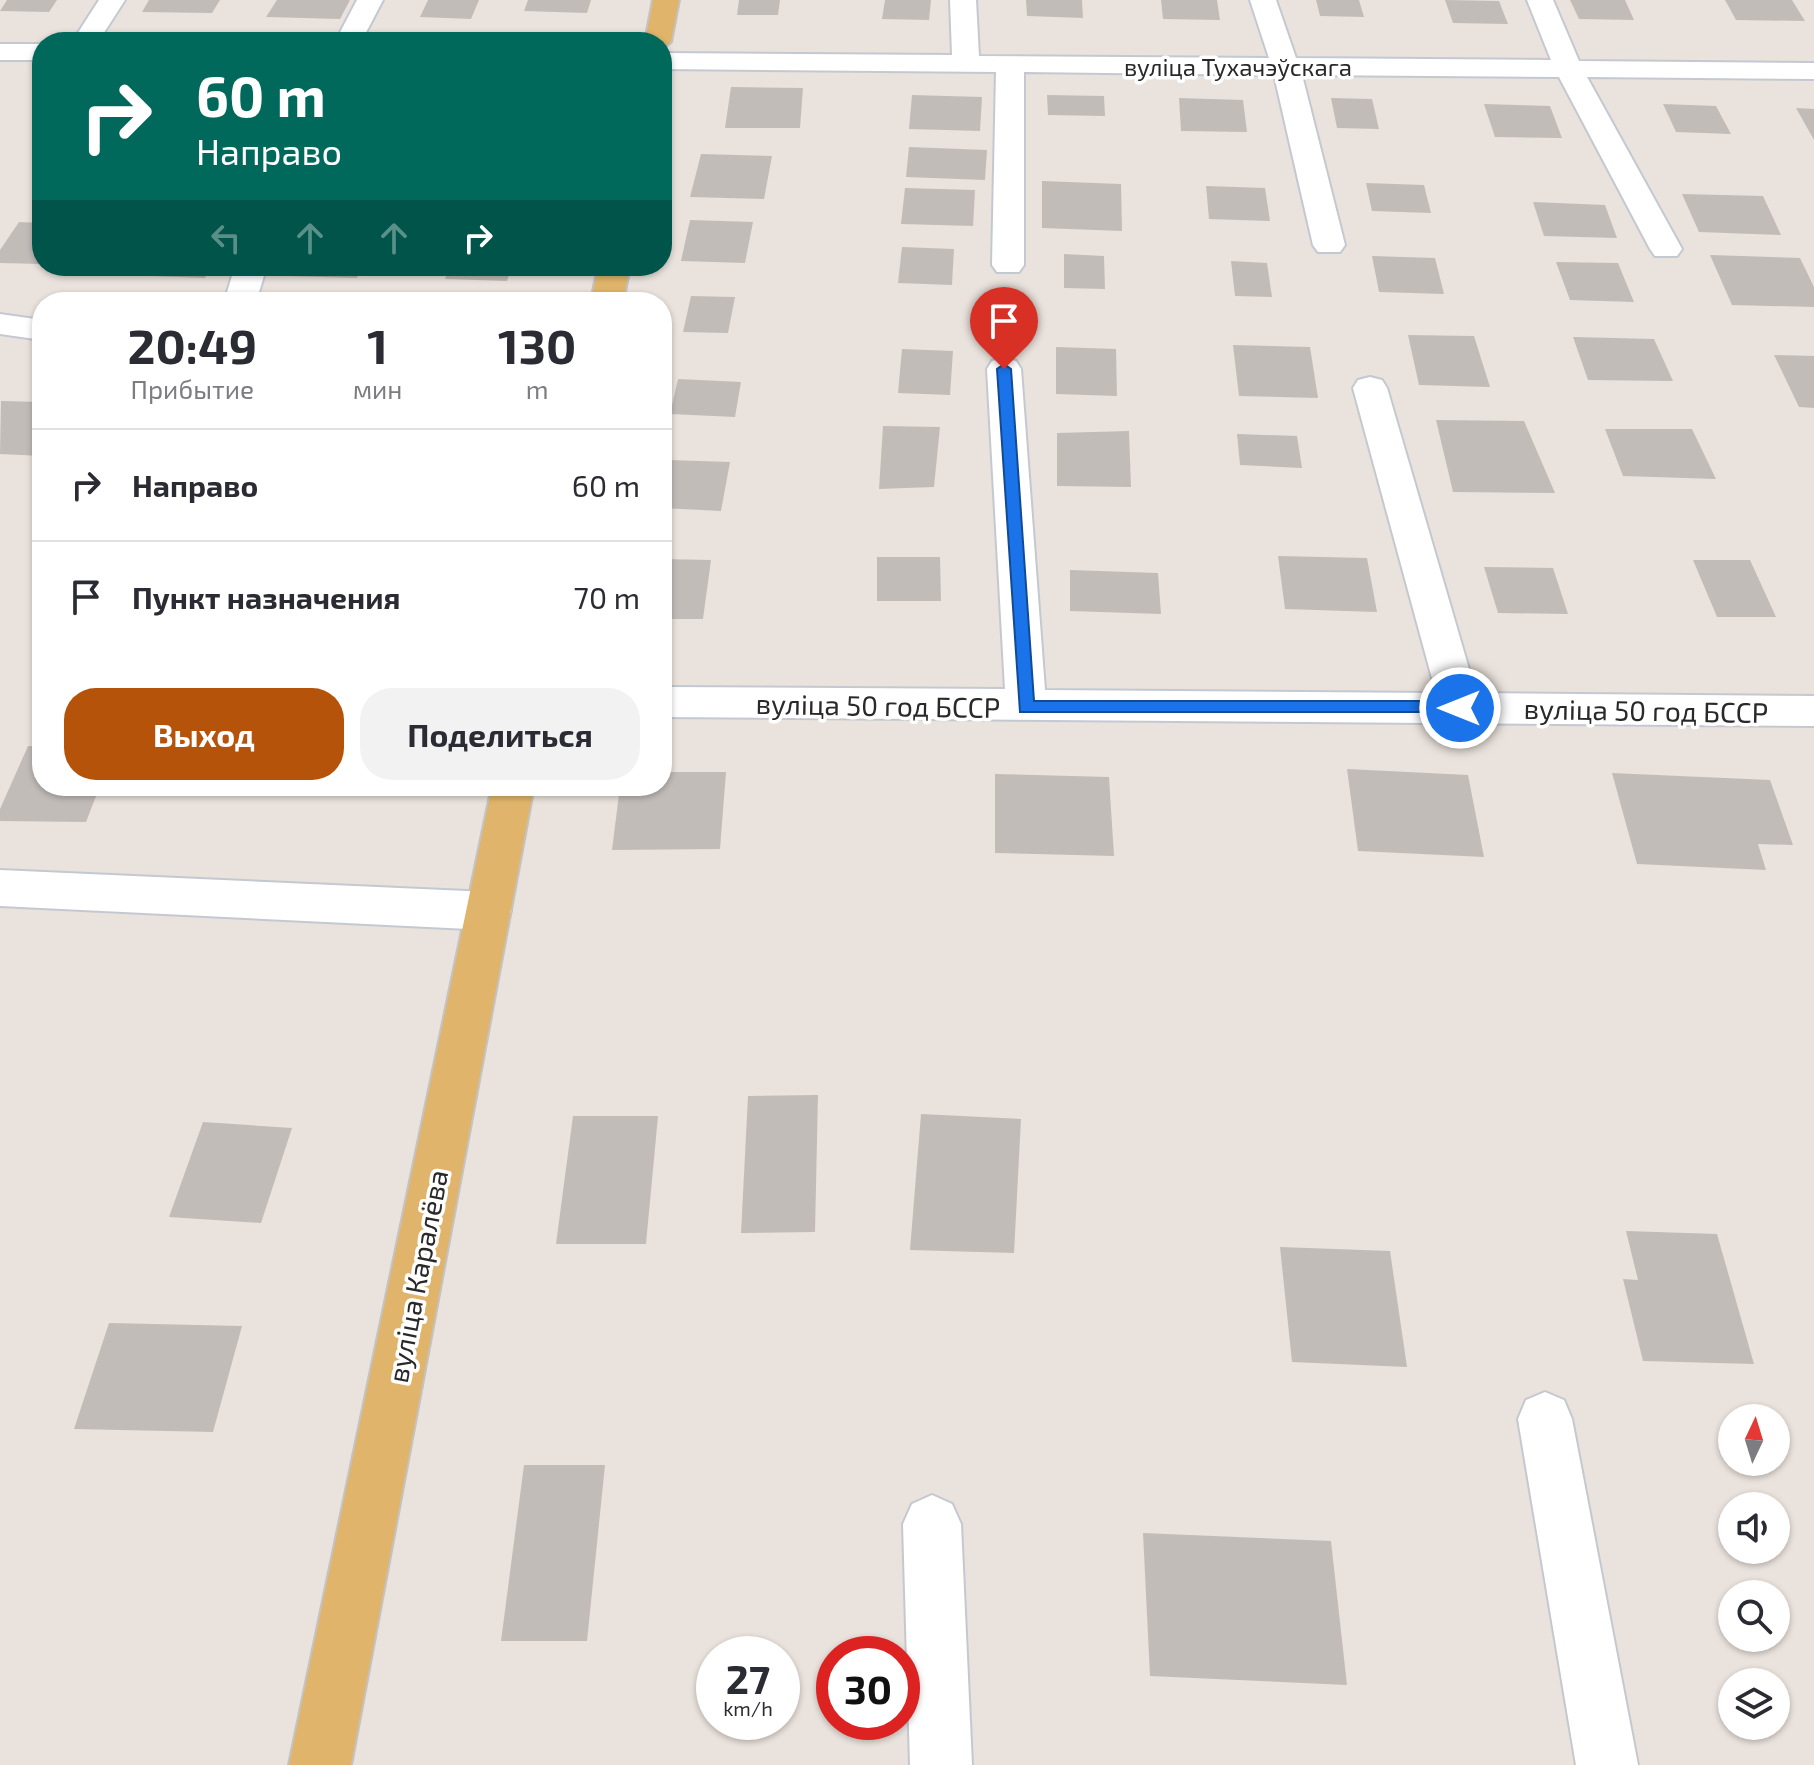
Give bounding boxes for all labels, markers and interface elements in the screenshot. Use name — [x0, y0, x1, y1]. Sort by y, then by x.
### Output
street label: вуліца Тухачэўскага — [1124, 52, 1352, 82]
text: 60 m — [196, 61, 326, 128]
icon: right — [64, 64, 168, 168]
text: Направо — [196, 129, 342, 172]
icon: left — [204, 216, 248, 260]
icon: ahead — [288, 216, 332, 260]
icon: ahead — [372, 216, 416, 260]
icon: right — [456, 216, 500, 260]
pin — [970, 287, 1038, 369]
icon: arrive — [982, 299, 1026, 343]
text: 20:49 — [128, 316, 257, 374]
text: 1 — [367, 316, 388, 374]
text: 130 — [498, 316, 576, 374]
text: Прибытие — [131, 373, 254, 404]
text: мин — [353, 373, 402, 404]
text: m — [526, 373, 549, 404]
icon: right — [64, 463, 108, 507]
text: Направо — [132, 467, 258, 503]
text: 60 m — [572, 467, 640, 503]
icon: arrive — [64, 575, 108, 619]
text: Пункт назначения — [132, 579, 400, 615]
text: 70 m — [574, 579, 640, 615]
position arrow — [1418, 666, 1502, 750]
street label: вуліца 50 год БССР — [756, 686, 1000, 724]
button: Выход — [64, 688, 344, 780]
button: Поделиться — [360, 688, 640, 780]
street label: вуліца 50 год БССР — [1524, 691, 1768, 729]
street label: вуліца Каралёва — [380, 1167, 454, 1385]
north arrow — [1718, 1404, 1790, 1476]
map controls — [1718, 1404, 1790, 1740]
button: sound — [1718, 1492, 1790, 1564]
button: search — [1718, 1580, 1790, 1652]
speed limit sign: 30 — [816, 1636, 920, 1740]
text: 27 — [726, 1654, 770, 1702]
button: layers — [1718, 1668, 1790, 1740]
text: km/h — [723, 1696, 773, 1720]

